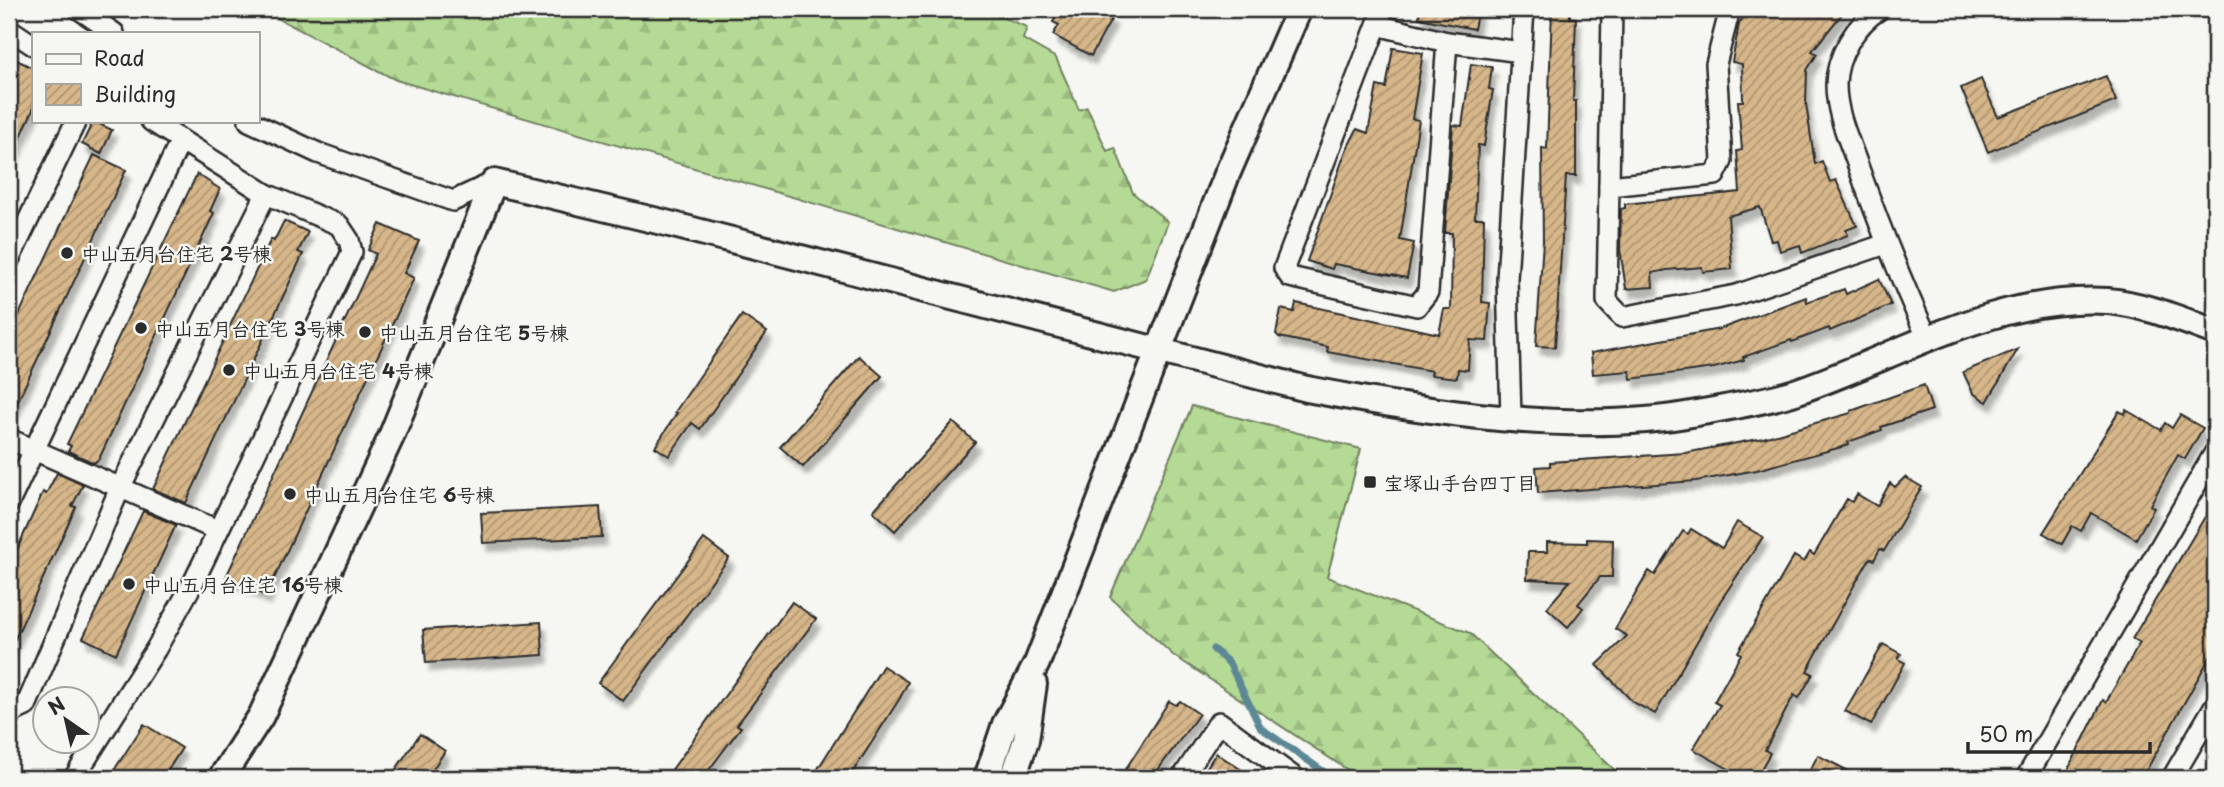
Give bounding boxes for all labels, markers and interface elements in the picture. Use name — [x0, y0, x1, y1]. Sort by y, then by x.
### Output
legend — [32, 32, 259, 122]
text: Road — [94, 41, 145, 73]
text: Building — [94, 77, 176, 109]
place label: 中山五月台住宅 2号棟 — [81, 239, 271, 267]
marker: 中山五月台住宅 2号棟 — [59, 245, 75, 261]
place label: 中山五月台住宅 3号棟 — [155, 314, 345, 342]
place label: 中山五月台住宅 5号棟 — [379, 318, 568, 346]
marker: 中山五月台住宅 3号棟 — [133, 320, 149, 336]
marker: 中山五月台住宅 5号棟 — [357, 324, 373, 340]
place label: 中山五月台住宅 4号棟 — [243, 356, 433, 384]
marker: 中山五月台住宅 4号棟 — [221, 362, 237, 378]
place label: 宝塚山手台四丁目 — [1384, 468, 1536, 496]
marker: 宝塚山手台四丁目 — [1362, 474, 1378, 490]
place label: 中山五月台住宅 6号棟 — [304, 480, 494, 508]
marker: 中山五月台住宅 6号棟 — [282, 486, 298, 502]
place label: 中山五月台住宅 16号棟 — [143, 570, 343, 598]
marker: 中山五月台住宅 16号棟 — [121, 576, 137, 592]
north arrow — [32, 686, 102, 756]
text: N — [42, 689, 70, 721]
scale bar — [1968, 710, 2150, 754]
text: 50 m — [1979, 717, 2033, 749]

